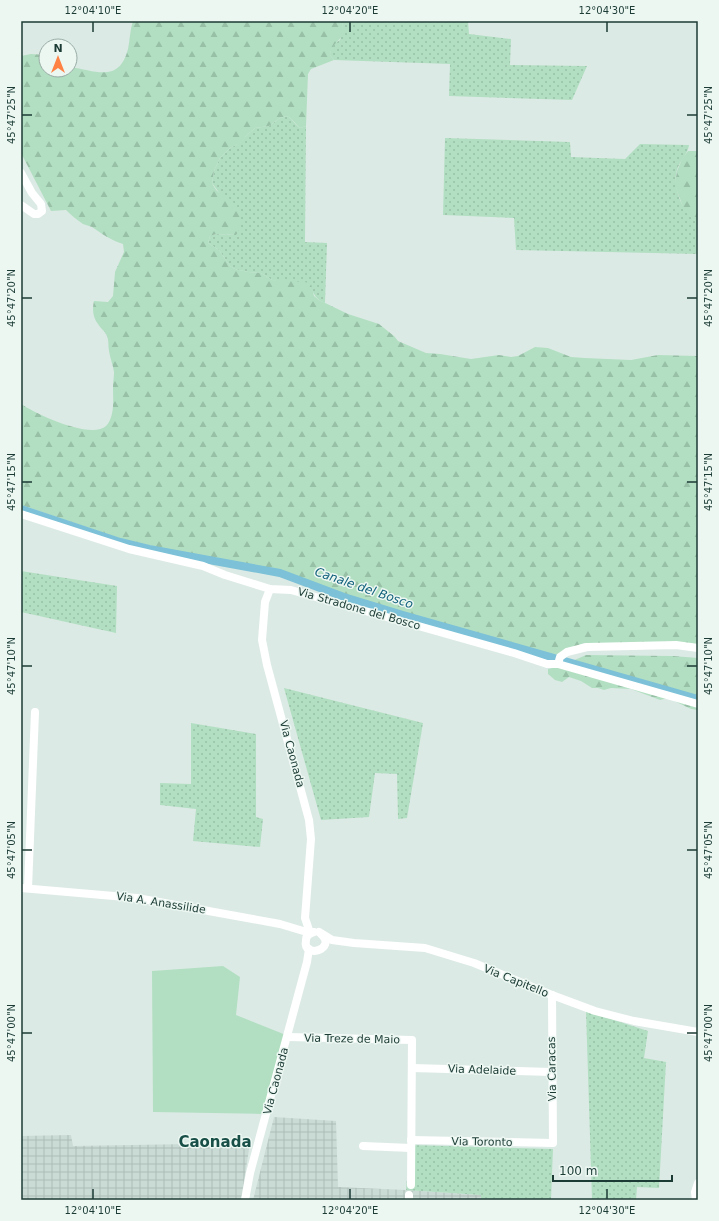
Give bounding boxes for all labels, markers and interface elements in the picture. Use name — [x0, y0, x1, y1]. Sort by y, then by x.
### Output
text: 12°04'10"E — [65, 5, 121, 16]
text: 12°04'20"E — [322, 5, 378, 16]
text: 12°04'30"E — [579, 5, 635, 16]
north arrow — [38, 38, 78, 78]
text: N — [53, 42, 63, 55]
text: 45°47'25"N — [6, 86, 17, 144]
text: 45°47'25"N — [703, 86, 714, 144]
text: 45°47'20"N — [6, 269, 17, 327]
text: 45°47'20"N — [703, 269, 714, 327]
text: 45°47'15"N — [6, 453, 17, 511]
text: 45°47'15"N — [703, 453, 714, 511]
water label: Canale del Bosco — [313, 565, 415, 611]
street label: Via Stradone del Bosco — [296, 585, 422, 633]
text: 45°47'10"N — [6, 637, 17, 695]
text: 45°47'10"N — [703, 637, 714, 695]
street label: Via Caonada — [277, 719, 307, 789]
text: 45°47'05"N — [6, 821, 17, 879]
text: 45°47'05"N — [703, 821, 714, 879]
street label: Via A. Anassilide — [115, 889, 207, 917]
street label: Via Capitello — [482, 962, 551, 1000]
text: 45°47'00"N — [6, 1004, 17, 1062]
text: 45°47'00"N — [703, 1004, 714, 1062]
street label: Via Treze de Maio — [304, 1032, 400, 1046]
street label: Via Caracas — [545, 1036, 559, 1101]
street label: Via Caonada — [261, 1046, 291, 1116]
street label: Via Adelaide — [448, 1062, 517, 1078]
district label: Caonada — [178, 1133, 252, 1151]
street label: Via Toronto — [451, 1135, 513, 1149]
scale bar — [553, 1157, 672, 1183]
text: 100 m — [559, 1164, 597, 1178]
text: 12°04'10"E — [65, 1205, 121, 1216]
text: 12°04'20"E — [322, 1205, 378, 1216]
text: 12°04'30"E — [579, 1205, 635, 1216]

